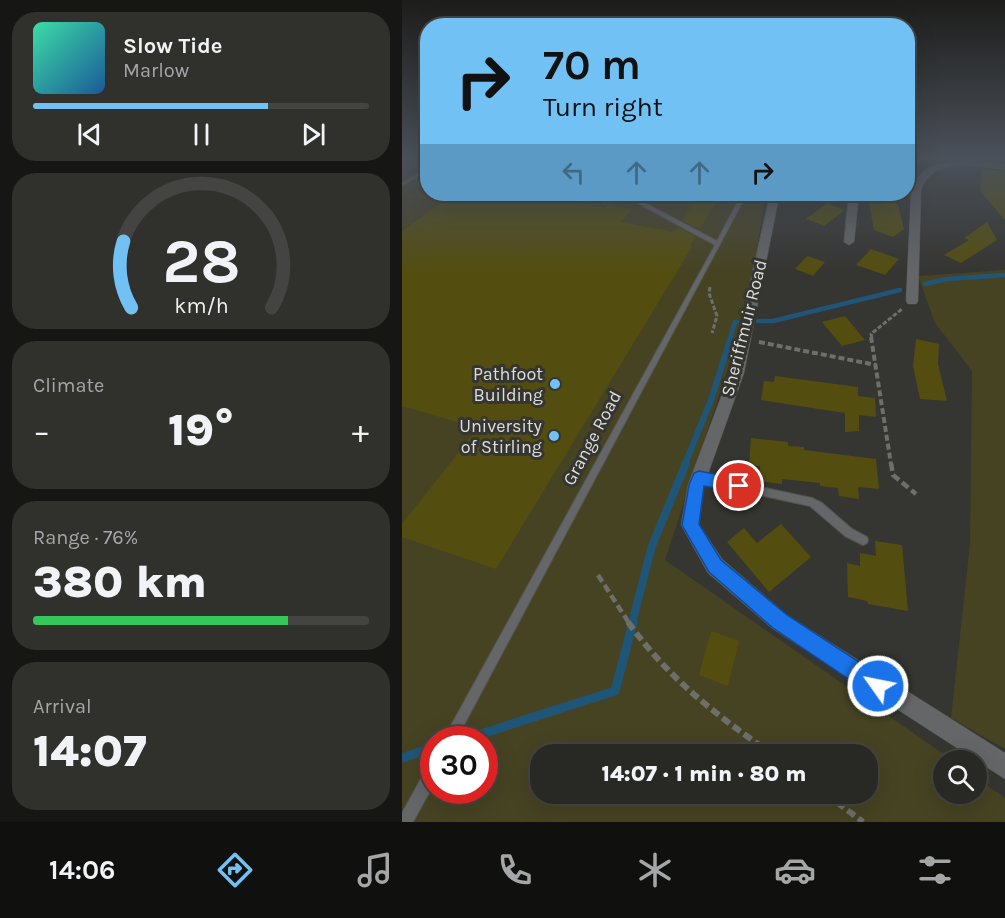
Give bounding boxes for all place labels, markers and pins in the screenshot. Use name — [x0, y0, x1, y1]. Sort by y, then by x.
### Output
place label: Pathfoot Building — [473, 363, 543, 406]
marker: Pathfoot Building — [548, 377, 562, 391]
place label: University of Stirling — [459, 415, 543, 458]
marker: University of Stirling — [547, 429, 561, 443]
pin — [713, 460, 764, 511]

